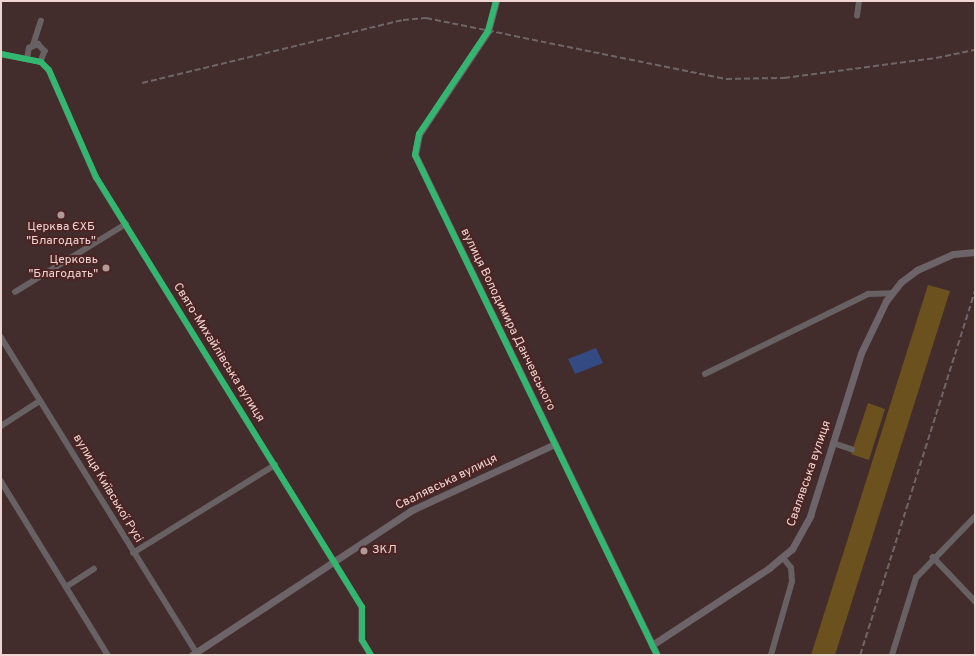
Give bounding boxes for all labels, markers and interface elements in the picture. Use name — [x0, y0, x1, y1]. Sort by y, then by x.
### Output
marker: Церква ЄХБ "Благодать" — [56, 210, 66, 220]
place label: Церква ЄХБ "Благодать" — [26, 221, 96, 249]
street label: вулиця Володимира Данчевського — [456, 226, 558, 414]
place label: Церковь "Благодать" — [29, 254, 98, 282]
marker: Церковь "Благодать" — [101, 263, 111, 273]
street label: Свято-Михайлівська вулиця — [169, 281, 267, 425]
street label: Свалявська вулиця — [785, 419, 835, 529]
street label: вулиця Київської Русі — [69, 432, 145, 546]
street label: Свалявська вулиця — [394, 452, 500, 514]
place label: ЗКЛ — [372, 544, 397, 558]
marker: ЗКЛ — [359, 546, 369, 556]

